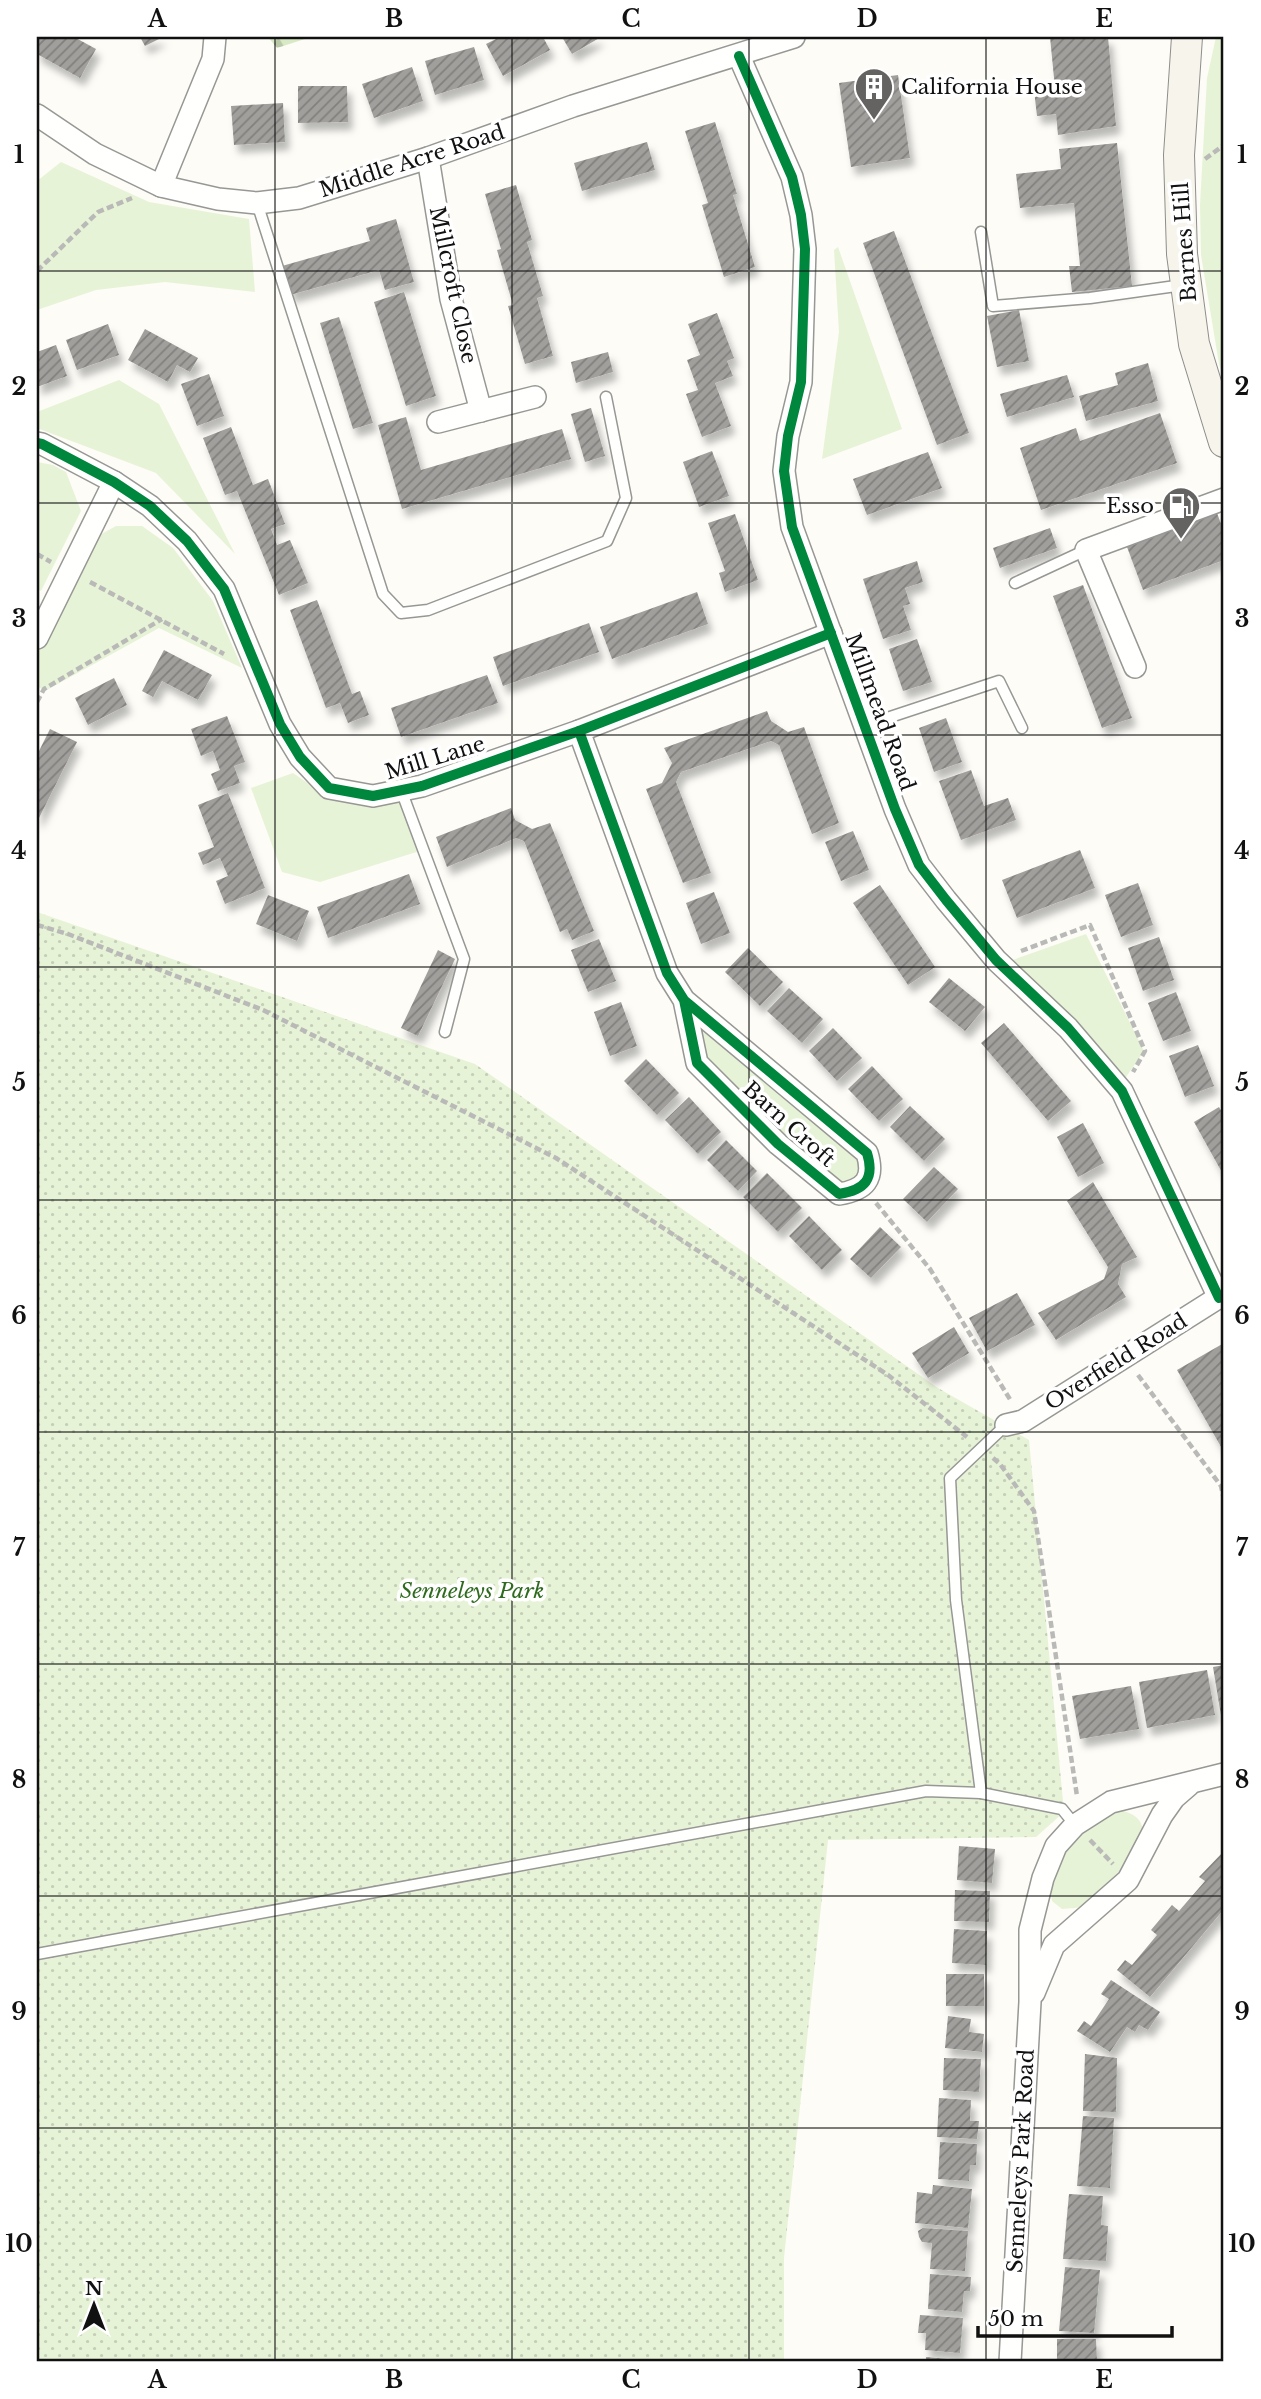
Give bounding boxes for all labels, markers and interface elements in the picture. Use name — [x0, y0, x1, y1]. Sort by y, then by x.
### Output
text: A — [147, 5, 168, 33]
text: B — [385, 5, 403, 33]
text: C — [622, 5, 640, 33]
text: D — [856, 5, 878, 33]
text: E — [1095, 5, 1113, 33]
building icon: California House — [853, 66, 895, 121]
place label: California House — [901, 74, 1083, 100]
street label: Middle Acre Road — [316, 119, 508, 203]
text: 1 — [14, 141, 24, 169]
text: 1 — [1237, 141, 1247, 169]
street label: Barnes Hill — [1168, 181, 1202, 303]
street label: Millcroft Close — [424, 204, 482, 366]
text: 2 — [12, 373, 26, 401]
text: 2 — [1235, 373, 1249, 401]
fuel station icon: Esso — [1160, 485, 1202, 540]
place label: Esso — [1106, 493, 1154, 519]
text: 3 — [12, 605, 26, 633]
text: 3 — [1235, 605, 1249, 633]
street label: Millmead Road — [839, 630, 921, 794]
street label: Mill Lane — [382, 730, 488, 786]
text: 4 — [11, 837, 27, 865]
text: 4 — [1234, 837, 1250, 865]
text: 5 — [12, 1069, 26, 1097]
text: 5 — [1235, 1069, 1249, 1097]
street label: Barn Croft — [737, 1076, 841, 1172]
text: 6 — [11, 1302, 27, 1330]
text: 6 — [1234, 1302, 1250, 1330]
street label: Overfield Road — [1040, 1308, 1192, 1416]
text: 7 — [13, 1534, 26, 1562]
text: 7 — [1236, 1534, 1249, 1562]
park label: Senneleys Park — [400, 1578, 544, 1604]
text: 8 — [12, 1766, 26, 1794]
text: 8 — [1235, 1766, 1249, 1794]
text: 9 — [11, 1998, 27, 2026]
text: 9 — [1234, 1998, 1250, 2026]
street label: Senneleys Park Road — [1002, 2048, 1040, 2274]
text: 10 — [5, 2230, 33, 2258]
text: 10 — [1228, 2230, 1256, 2258]
north arrow — [60, 2270, 130, 2340]
text: N — [85, 2277, 103, 2300]
scale bar — [978, 2294, 1172, 2338]
text: 50 m — [988, 2306, 1044, 2332]
text: A — [147, 2366, 168, 2394]
text: B — [385, 2366, 403, 2394]
text: C — [622, 2366, 640, 2394]
text: D — [856, 2366, 878, 2394]
text: E — [1095, 2366, 1113, 2394]

